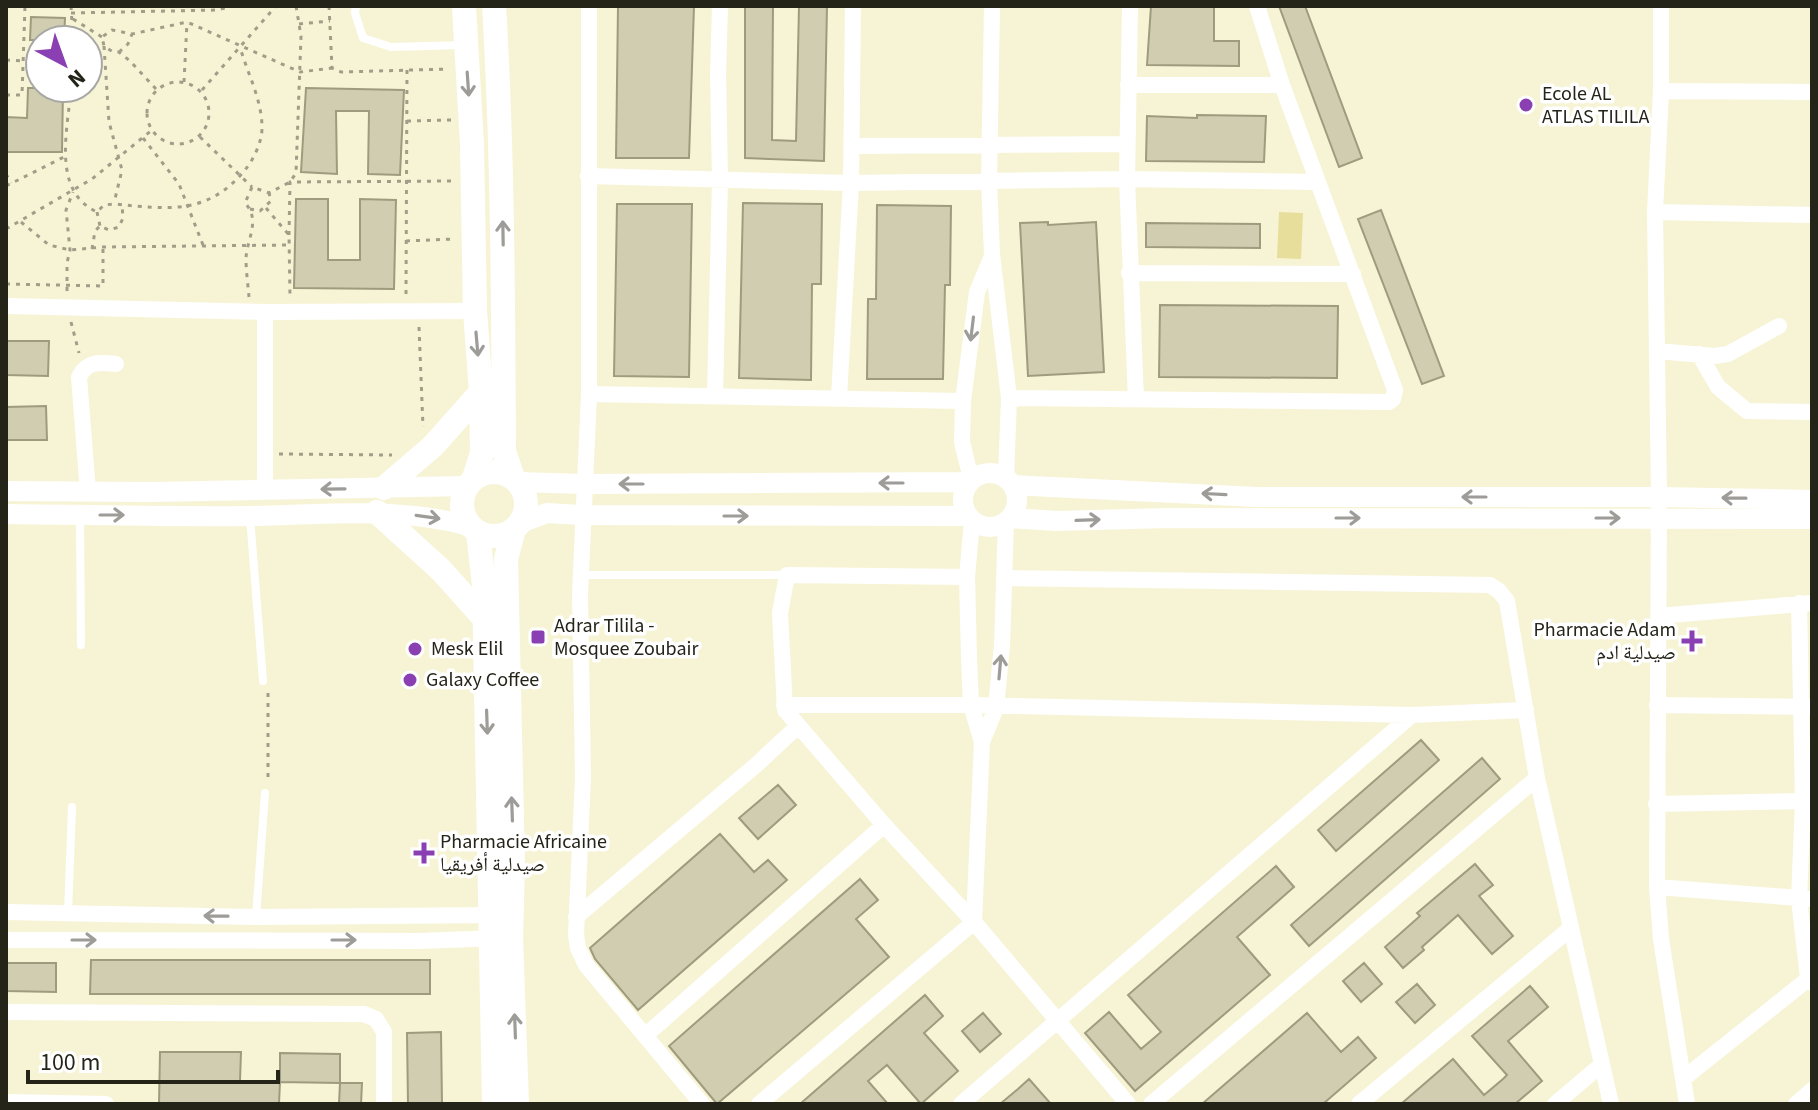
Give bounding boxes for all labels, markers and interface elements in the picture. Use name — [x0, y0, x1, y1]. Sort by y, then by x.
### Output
north arrow — [24, 24, 104, 104]
text: N — [60, 61, 92, 95]
one-way arrow — [461, 70, 476, 97]
place label: Ecole AL ATLAS TILILA — [1542, 80, 1650, 131]
marker: Ecole AL ATLAS TILILA — [1517, 96, 1535, 114]
one-way arrow — [495, 220, 510, 247]
one-way arrow — [964, 316, 979, 341]
one-way arrow — [470, 330, 485, 357]
one-way arrow — [878, 475, 905, 490]
one-way arrow — [618, 476, 645, 492]
one-way arrow — [320, 481, 347, 497]
one-way arrow — [1201, 486, 1228, 501]
one-way arrow — [1461, 489, 1488, 505]
one-way arrow — [1721, 490, 1748, 506]
one-way arrow — [98, 507, 125, 523]
one-way arrow — [722, 508, 749, 524]
one-way arrow — [414, 510, 440, 525]
one-way arrow — [1334, 510, 1361, 526]
one-way arrow — [1594, 510, 1621, 526]
one-way arrow — [1074, 513, 1101, 528]
place label: Adrar Tilila - Mosquee Zoubair — [554, 612, 698, 663]
place label: Pharmacie Adam صيدلية ادم — [1534, 616, 1676, 667]
marker: Adrar Tilila - Mosquee Zoubair — [529, 628, 547, 646]
marker: Pharmacie Adam صيدلية ادم — [1683, 632, 1701, 650]
place label: Mesk Elil — [431, 635, 503, 663]
marker: Mesk Elil — [406, 640, 424, 658]
one-way arrow — [993, 654, 1008, 681]
place label: Galaxy Coffee — [426, 666, 539, 694]
marker: Galaxy Coffee — [401, 671, 419, 689]
one-way arrow — [479, 708, 494, 735]
one-way arrow — [504, 796, 519, 823]
place label: Pharmacie Africaine صيدلية أفريقيا — [440, 828, 607, 879]
marker: Pharmacie Africaine صيدلية أفريقيا — [415, 844, 433, 862]
one-way arrow — [203, 908, 230, 924]
one-way arrow — [70, 932, 97, 948]
one-way arrow — [330, 932, 357, 948]
one-way arrow — [507, 1013, 522, 1040]
scale bar — [28, 1034, 278, 1084]
text: 100 m — [40, 1045, 100, 1080]

